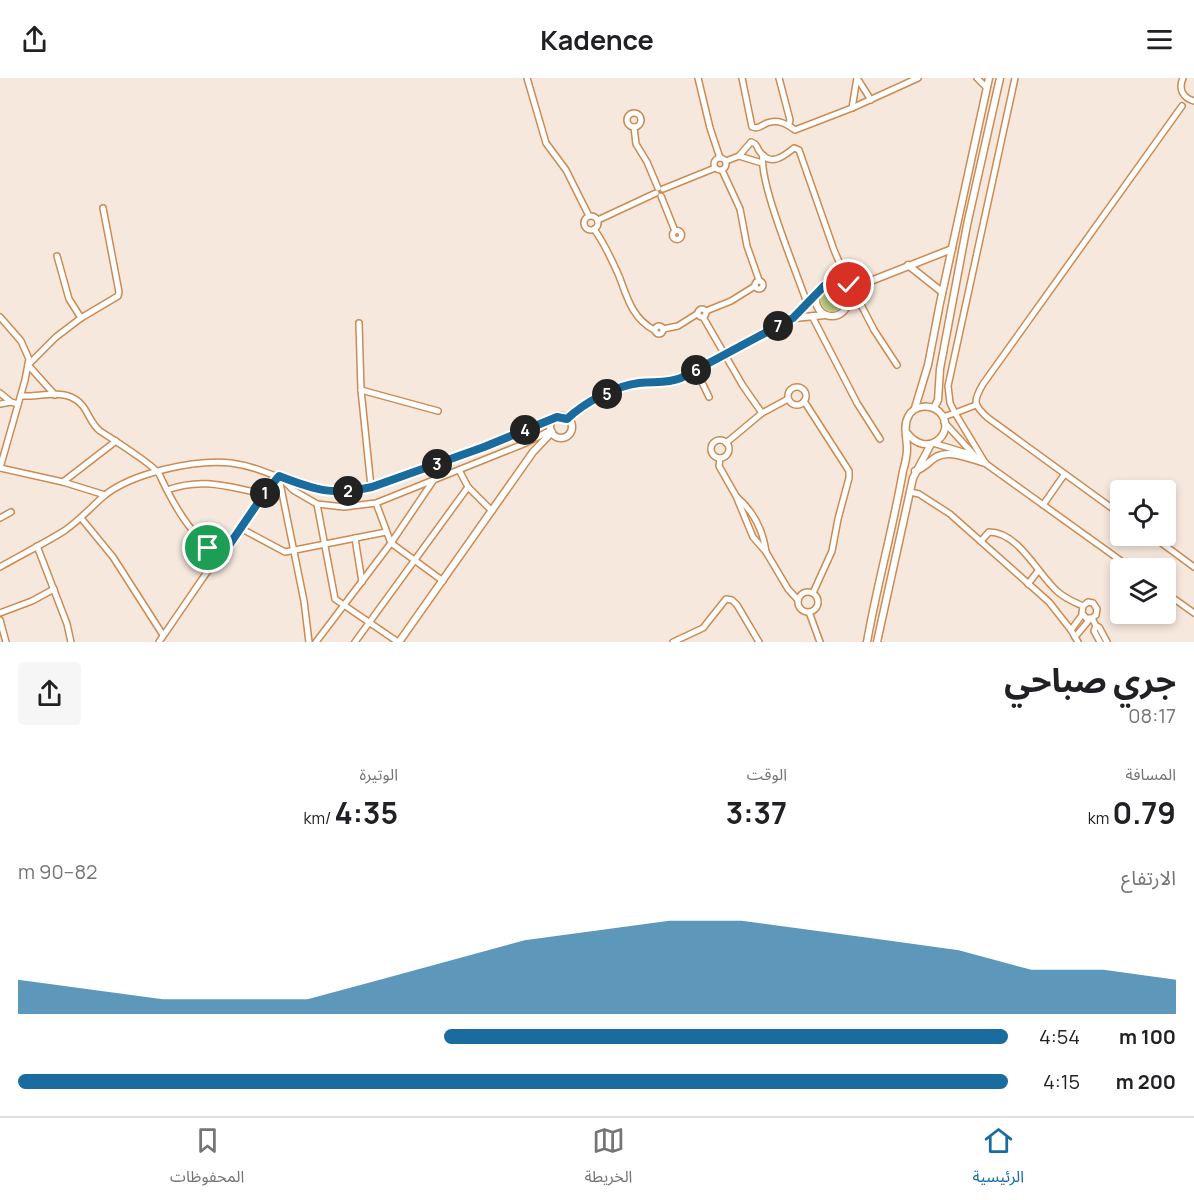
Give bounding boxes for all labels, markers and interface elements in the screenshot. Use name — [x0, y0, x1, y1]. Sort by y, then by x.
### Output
text: Kadence — [540, 21, 654, 58]
icon: share — [18, 23, 51, 56]
icon: menu — [1143, 23, 1176, 56]
pin — [823, 259, 874, 310]
icon: check — [832, 268, 865, 301]
pin: 7 — [763, 311, 793, 341]
text: 7 — [774, 315, 782, 337]
pin: 6 — [681, 355, 711, 385]
text: 6 — [691, 359, 701, 381]
pin: 5 — [592, 379, 622, 409]
text: 5 — [602, 383, 612, 405]
pin: 4 — [510, 415, 540, 445]
text: 4 — [520, 419, 530, 441]
pin: 3 — [422, 449, 452, 479]
text: 3 — [432, 453, 442, 475]
pin: 2 — [333, 476, 363, 506]
pin: 1 — [250, 478, 280, 508]
text: 2 — [343, 480, 353, 502]
map controls — [1110, 480, 1176, 624]
button: locate — [1110, 480, 1176, 546]
text: 1 — [261, 482, 269, 504]
pin — [182, 522, 233, 573]
icon: arrive — [191, 531, 224, 564]
button: layers — [1110, 558, 1176, 624]
text: جري صباحي — [1004, 657, 1176, 702]
button: share — [18, 662, 81, 725]
text: 08:17 — [1128, 702, 1176, 729]
text: الوتيرة — [360, 763, 398, 785]
text: الوقت — [747, 763, 787, 785]
text: المسافة — [1126, 763, 1176, 785]
text: 4:35 — [334, 792, 398, 833]
text: 3:37 — [726, 792, 787, 833]
text: 0.79 — [1113, 792, 1176, 833]
text: /km — [304, 807, 334, 829]
text: km — [1088, 807, 1113, 829]
text: 82–90 m — [18, 858, 97, 885]
text: الارتفاع — [1121, 864, 1176, 891]
text: 4:54 — [1039, 1023, 1080, 1050]
text: 100 m — [1119, 1023, 1176, 1050]
text: 4:15 — [1043, 1068, 1080, 1095]
text: 200 m — [1116, 1068, 1176, 1095]
tab: المحفوظات — [170, 1124, 244, 1194]
tab: الخريطة — [584, 1124, 632, 1194]
tab: الرئيسية — [973, 1124, 1024, 1194]

